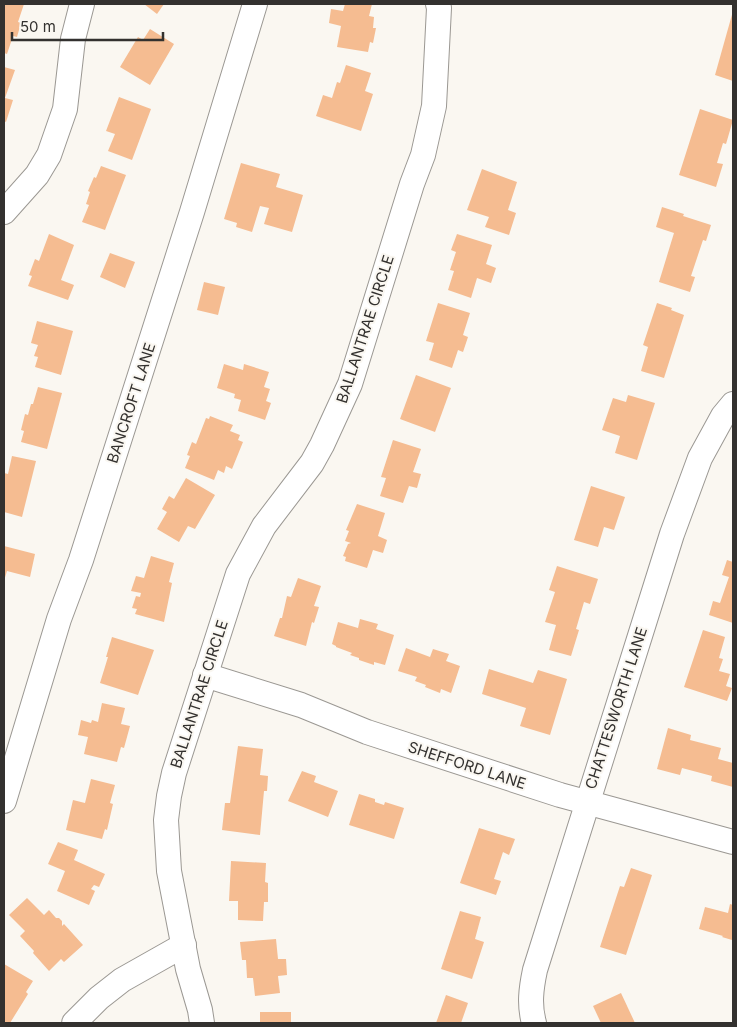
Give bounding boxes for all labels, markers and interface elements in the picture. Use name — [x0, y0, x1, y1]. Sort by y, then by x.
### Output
scale bar — [12, 10, 164, 42]
text: 50 m — [20, 17, 56, 36]
street label: BALLANTRAE CIRCLE — [332, 252, 398, 406]
street label: BANCROFT LANE — [103, 340, 159, 466]
street label: BALLANTRAE CIRCLE — [166, 617, 232, 771]
street label: CHATTESWORTH LANE — [581, 625, 651, 791]
street label: SHEFFORD LANE — [406, 737, 528, 793]

